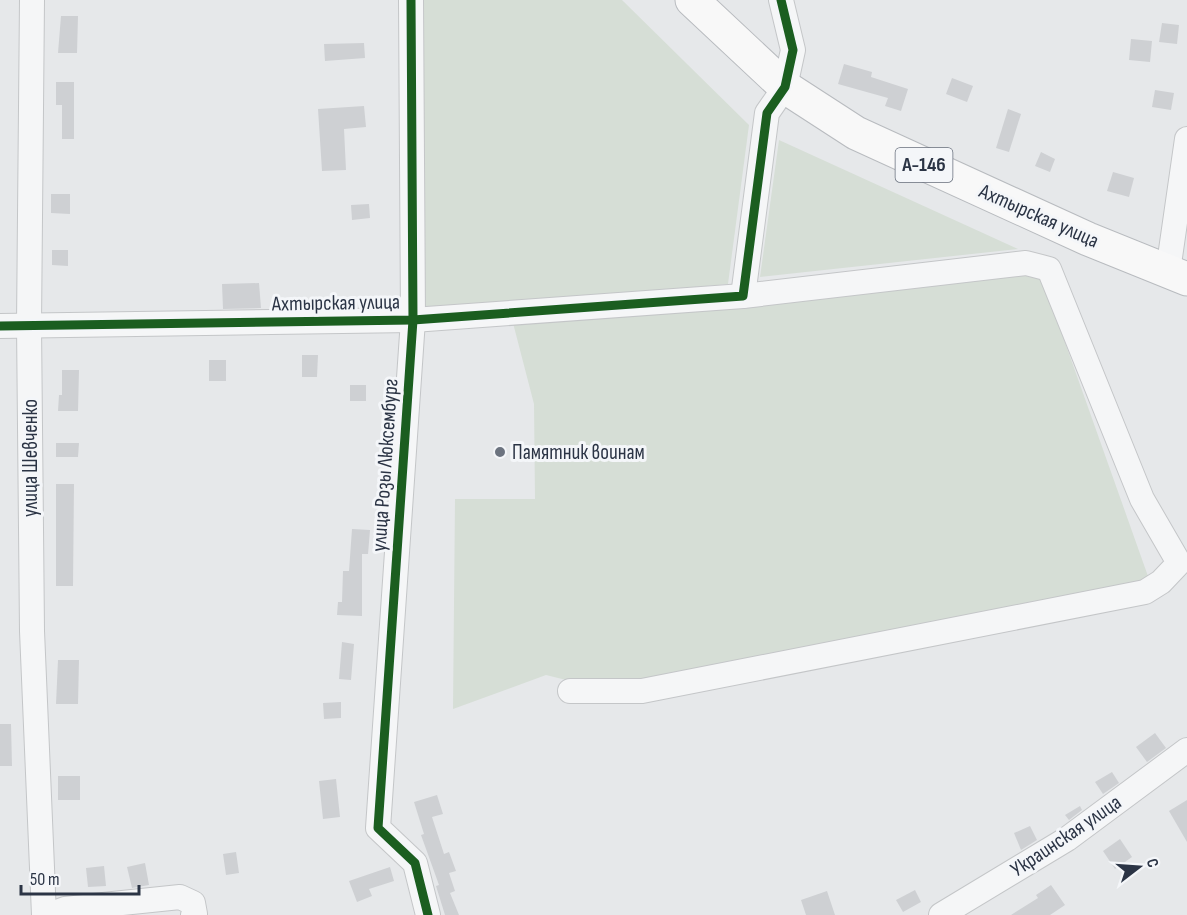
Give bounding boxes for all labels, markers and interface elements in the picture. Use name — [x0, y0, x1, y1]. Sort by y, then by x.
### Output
road number: А-146 — [896, 148, 952, 182]
street label: Ахтырская улица — [974, 178, 1103, 253]
street label: Ахтырская улица — [271, 289, 400, 317]
street label: улица Розы Люксембург — [366, 378, 404, 552]
street label: улица Шевченко — [18, 399, 43, 517]
place label: Памятник воинам — [512, 440, 645, 465]
marker: Памятник воинам — [493, 445, 507, 459]
street label: Украинская улица — [1006, 790, 1126, 882]
north arrow — [1109, 837, 1169, 897]
text: С — [1142, 856, 1162, 870]
scale bar — [21, 858, 140, 896]
text: 50 m — [30, 869, 60, 890]

